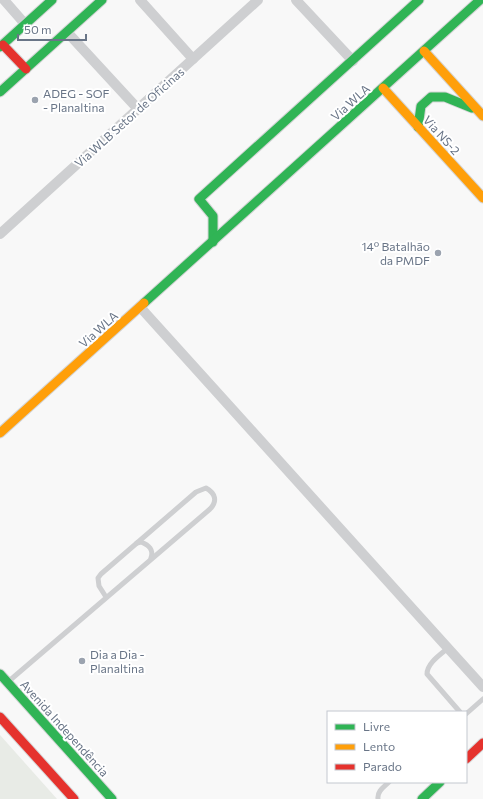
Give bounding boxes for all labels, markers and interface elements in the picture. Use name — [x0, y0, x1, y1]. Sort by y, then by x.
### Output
scale bar — [18, 16, 86, 42]
text: 50 m — [24, 22, 52, 36]
street label: Via WLB Setor de Oficinas — [71, 64, 187, 170]
street label: Via WLA — [328, 81, 372, 123]
place label: ADEG - SOF - Planaltina — [43, 86, 110, 114]
marker: ADEG - SOF - Planaltina — [30, 95, 40, 105]
street label: Via NS-2 — [421, 113, 463, 158]
place label: 14º Batalhão da PMDF — [361, 239, 430, 267]
marker: 14º Batalhão da PMDF — [433, 248, 443, 258]
street label: Via WLA — [76, 308, 120, 350]
place label: Dia a Dia - Planaltina — [90, 647, 145, 675]
marker: Dia a Dia - Planaltina — [77, 656, 87, 666]
street label: Avenida Independência — [18, 677, 112, 779]
legend — [327, 711, 467, 783]
text: Livre — [363, 719, 390, 733]
text: Lento — [363, 739, 395, 753]
text: Parado — [363, 759, 402, 773]

